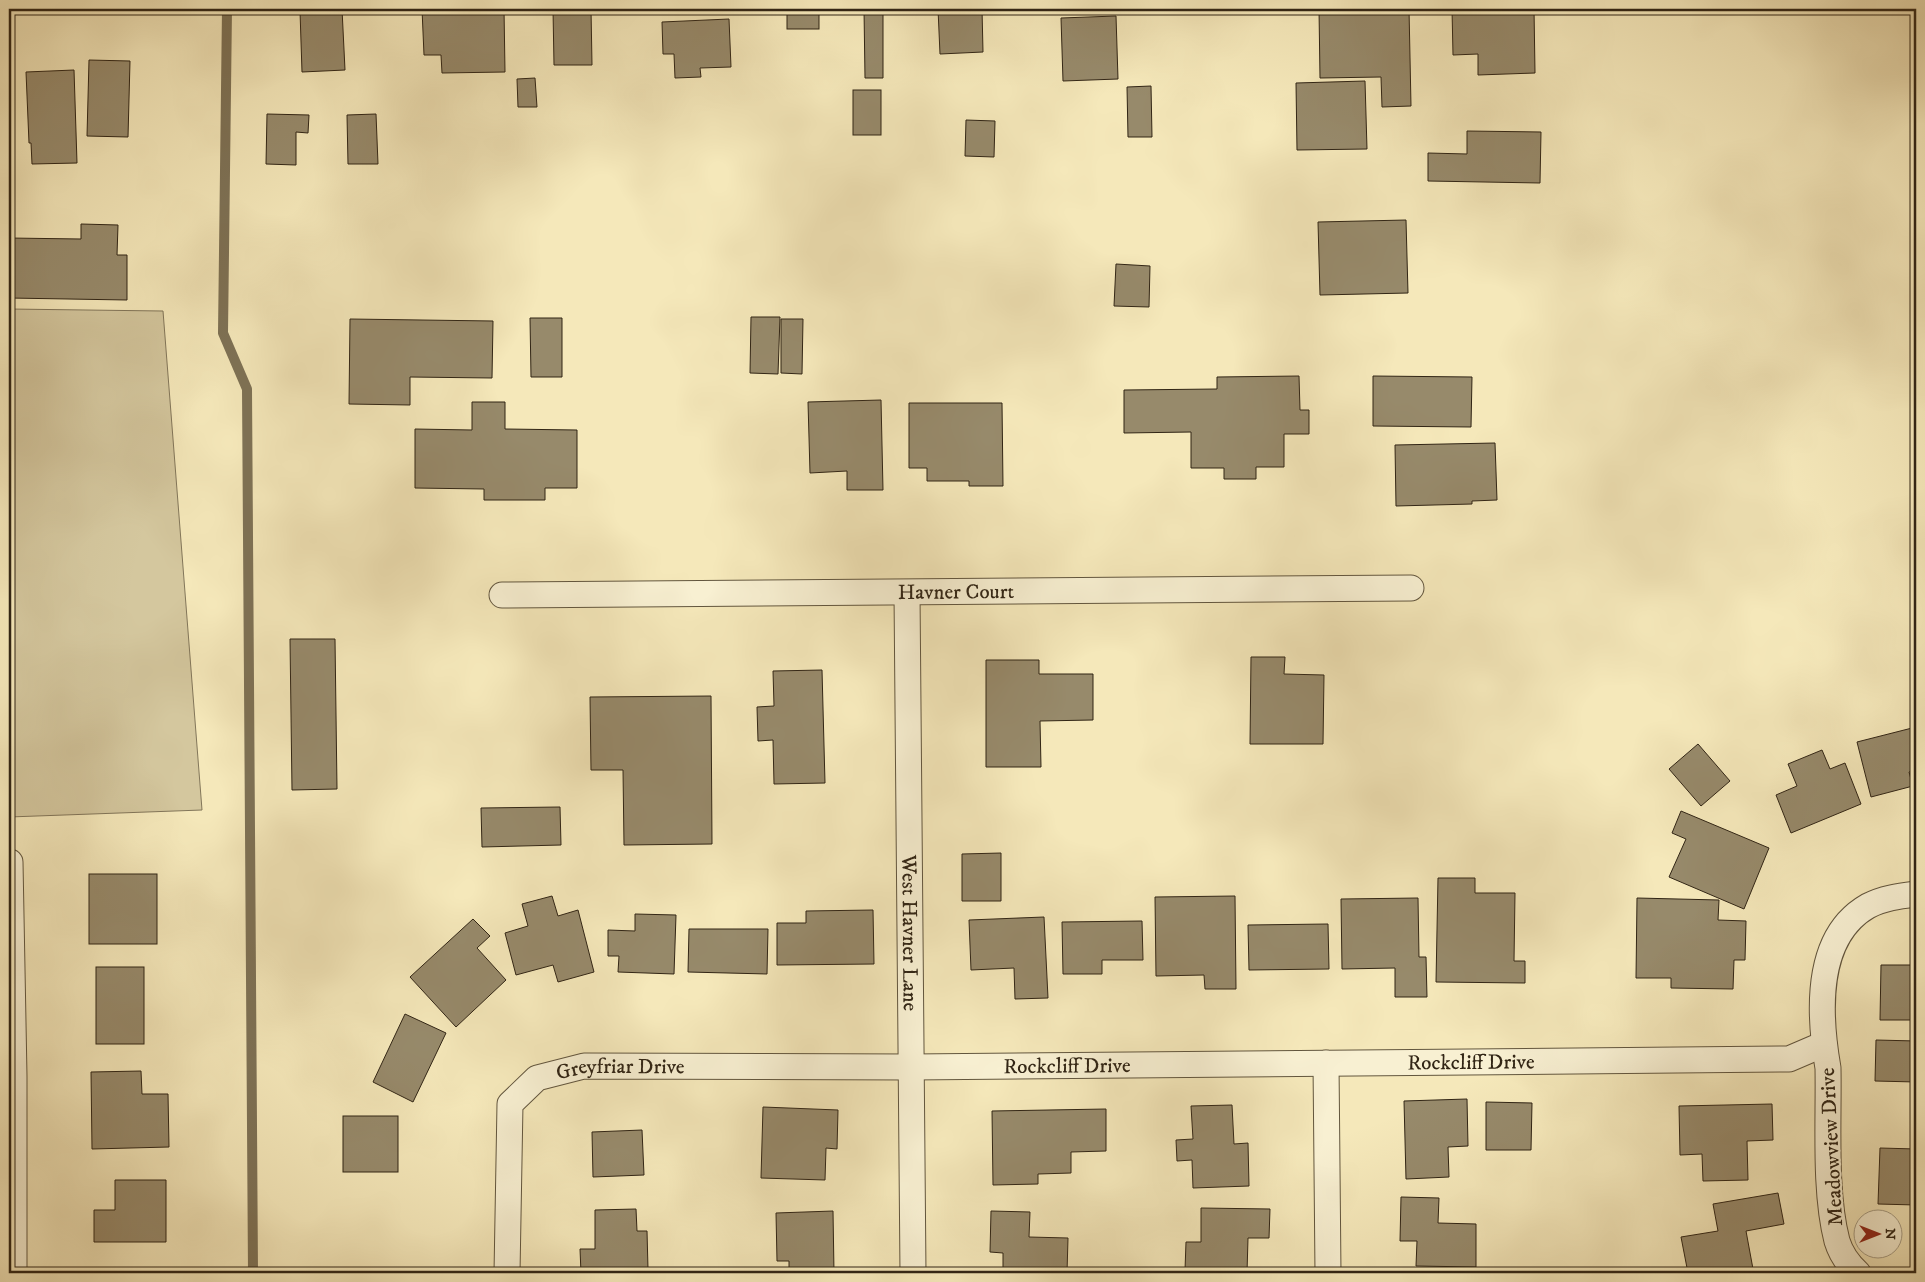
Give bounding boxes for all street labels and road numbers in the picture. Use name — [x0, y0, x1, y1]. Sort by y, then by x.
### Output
street label: Havner Court — [898, 579, 1015, 606]
street label: West Havner Lane — [895, 854, 923, 1012]
street label: Rockcliff Drive — [1407, 1049, 1535, 1076]
street label: Rockcliff Drive — [1003, 1053, 1131, 1080]
street label: Greyfriar Drive — [553, 1054, 685, 1087]
street label: Meadowview Drive — [1815, 1067, 1849, 1227]

